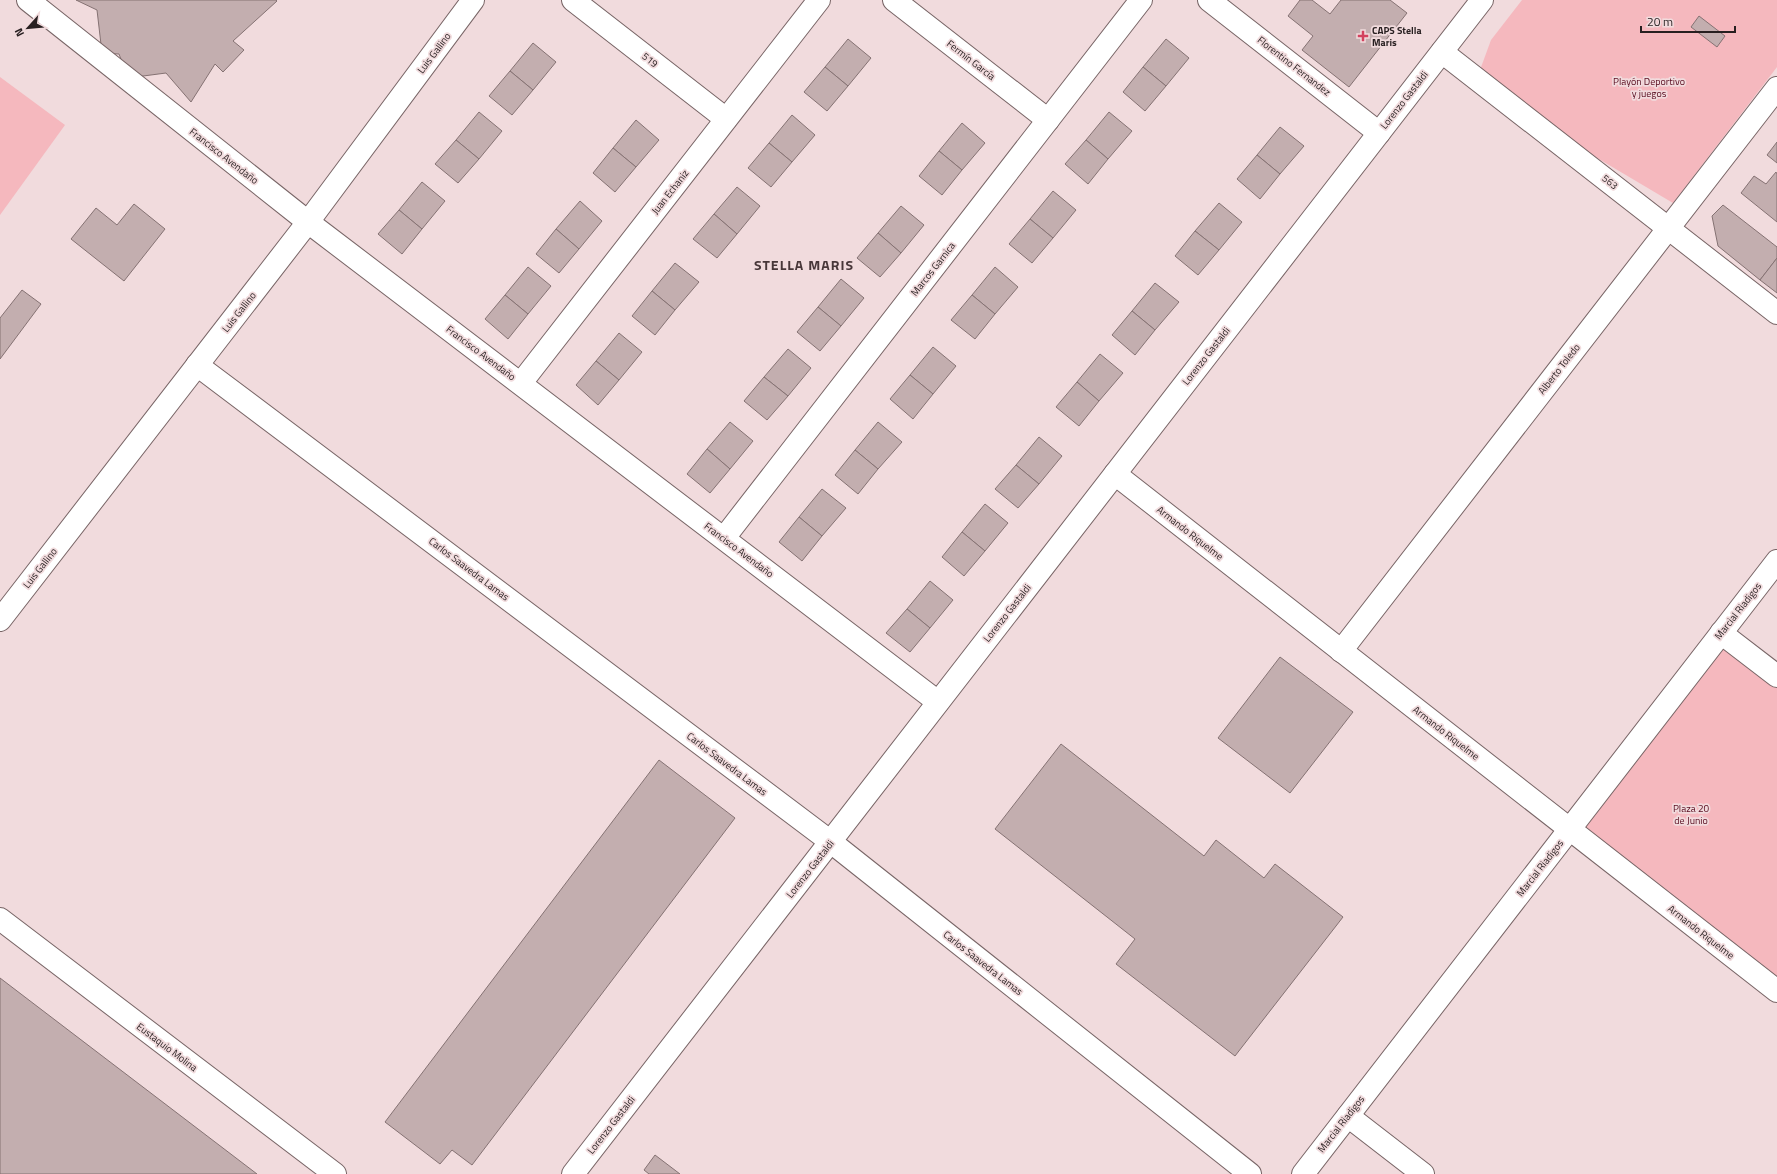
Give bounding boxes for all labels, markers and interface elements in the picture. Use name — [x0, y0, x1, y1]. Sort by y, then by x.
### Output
north arrow — [8, 8, 48, 48]
scale bar — [1641, 8, 1735, 34]
text: 20 m — [1647, 12, 1673, 31]
place label: CAPS Stella Maris — [1372, 23, 1422, 50]
text: N — [10, 26, 28, 40]
street label: Luis Gallino — [414, 29, 454, 77]
marker: CAPS Stella Maris — [1357, 30, 1369, 42]
street label: Florentino Fernandez — [1254, 33, 1334, 100]
street label: Fermín García — [944, 36, 998, 84]
street label: 519 — [639, 49, 662, 71]
street label: Lorenzo Gastaldi — [1377, 68, 1431, 132]
park label: Playón Deportivo y juegos — [1613, 74, 1685, 101]
street label: Francisco Avendaño — [186, 124, 262, 188]
street label: Juan Echaniz — [648, 166, 693, 218]
street label: 563 — [1599, 171, 1621, 193]
street label: Marcos Garnica — [907, 239, 959, 299]
district label: STELLA MARIS — [754, 254, 854, 275]
street label: Luis Gallino — [218, 289, 260, 335]
street label: Francisco Avendaño — [443, 322, 519, 384]
street label: Lorenzo Gastaldi — [1179, 324, 1233, 388]
street label: Alberto Toledo — [1534, 341, 1584, 397]
street label: Armando Riquelme — [1154, 502, 1226, 564]
street label: Francisco Avendaño — [701, 519, 777, 581]
street label: Carlos Saavedra Lamas — [426, 534, 513, 604]
street label: Luis Gallino — [19, 545, 61, 591]
street label: Marcial Riadigos — [1711, 579, 1765, 643]
street label: Lorenzo Gastaldi — [980, 581, 1034, 645]
street label: Armando Riquelme — [1410, 702, 1482, 764]
street label: Carlos Saavedra Lamas — [684, 729, 771, 799]
park label: Plaza 20 de Junio — [1673, 801, 1710, 828]
street label: Marcial Riadigos — [1513, 836, 1567, 900]
street label: Lorenzo Gastaldi — [783, 837, 837, 901]
street label: Armando Riquelme — [1665, 901, 1737, 963]
street label: Carlos Saavedra Lamas — [940, 927, 1026, 999]
street label: Eustaquio Molina — [133, 1019, 201, 1075]
street label: Marcial Riadigos — [1314, 1092, 1368, 1156]
street label: Lorenzo Gastaldi — [584, 1093, 638, 1157]

